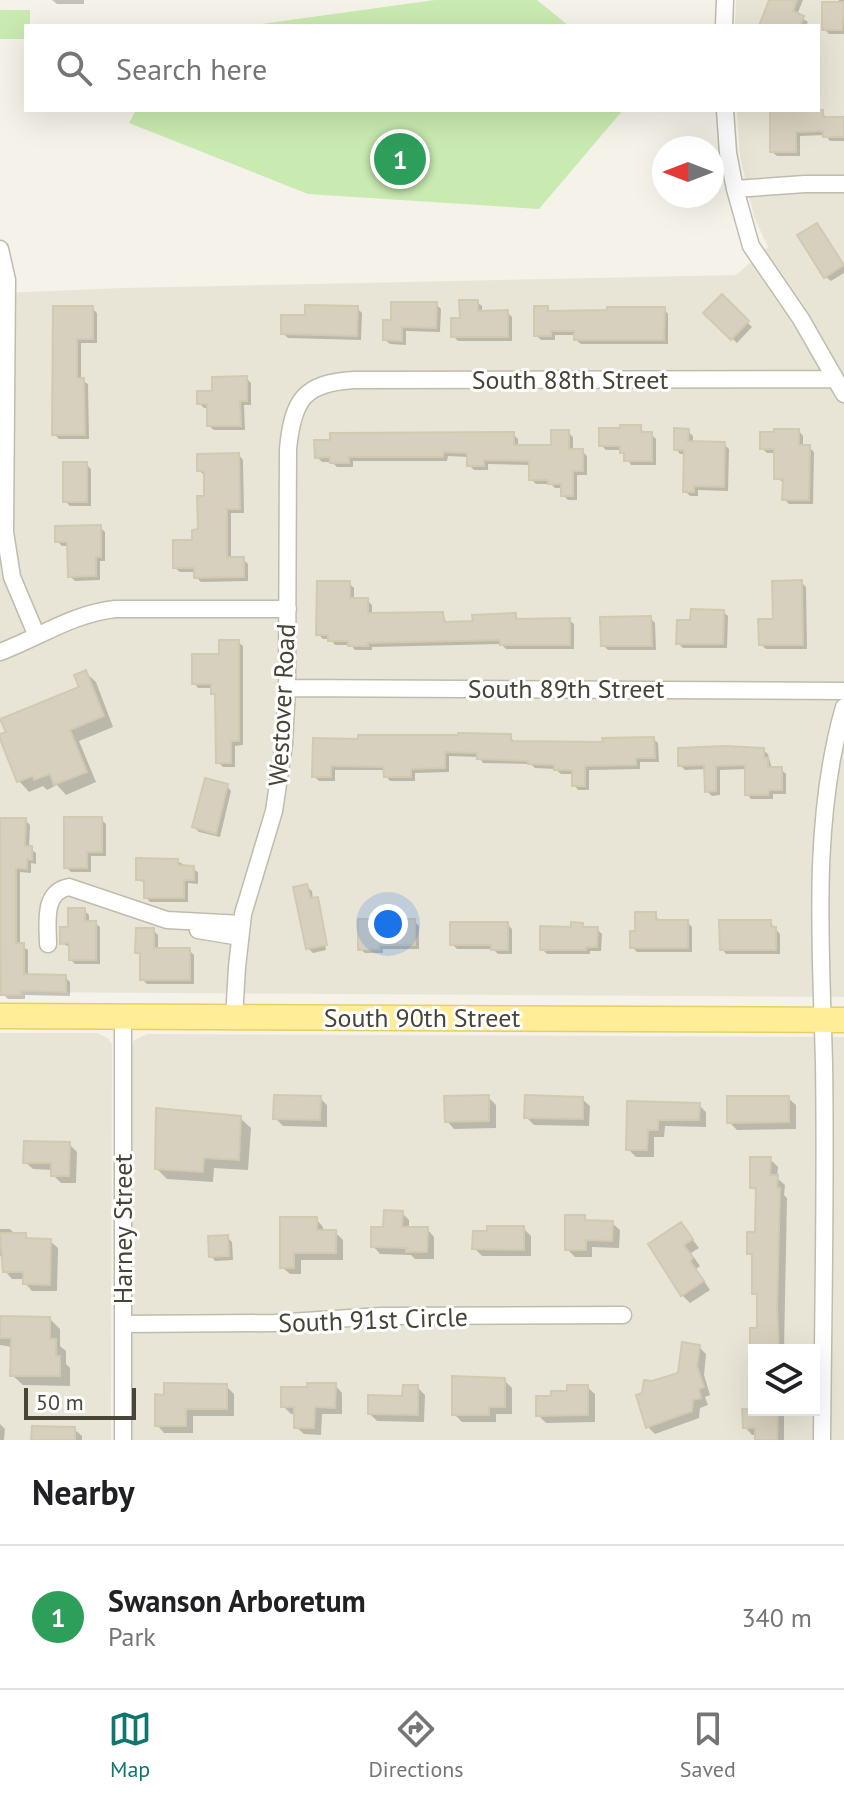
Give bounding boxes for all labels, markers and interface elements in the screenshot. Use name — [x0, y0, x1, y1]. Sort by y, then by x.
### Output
search box — [24, 24, 820, 112]
icon: search — [52, 46, 96, 90]
text: Search here — [116, 49, 267, 88]
pin: 1 — [374, 129, 426, 189]
north arrow — [652, 136, 724, 208]
street label: South 88th Street — [472, 363, 668, 396]
street label: Westover Road — [261, 623, 302, 787]
street label: South 89th Street — [468, 672, 664, 705]
your location — [368, 904, 408, 944]
street label: South 90th Street — [324, 1001, 520, 1034]
street label: Harney Street — [106, 1154, 139, 1304]
street label: South 91st Circle — [277, 1300, 468, 1339]
map controls — [748, 1344, 820, 1416]
button: layers — [748, 1344, 820, 1416]
scale bar — [24, 1384, 136, 1420]
text: 50 m — [36, 1388, 84, 1416]
text: Nearby — [32, 1470, 134, 1514]
text: Swanson Arboretum — [108, 1581, 366, 1620]
text: 1 — [51, 1601, 65, 1634]
text: 340 m — [741, 1601, 812, 1634]
text: Park — [108, 1620, 156, 1653]
tab: Map — [108, 1707, 152, 1783]
tab: Directions — [368, 1707, 464, 1783]
tab: Saved — [680, 1707, 736, 1783]

